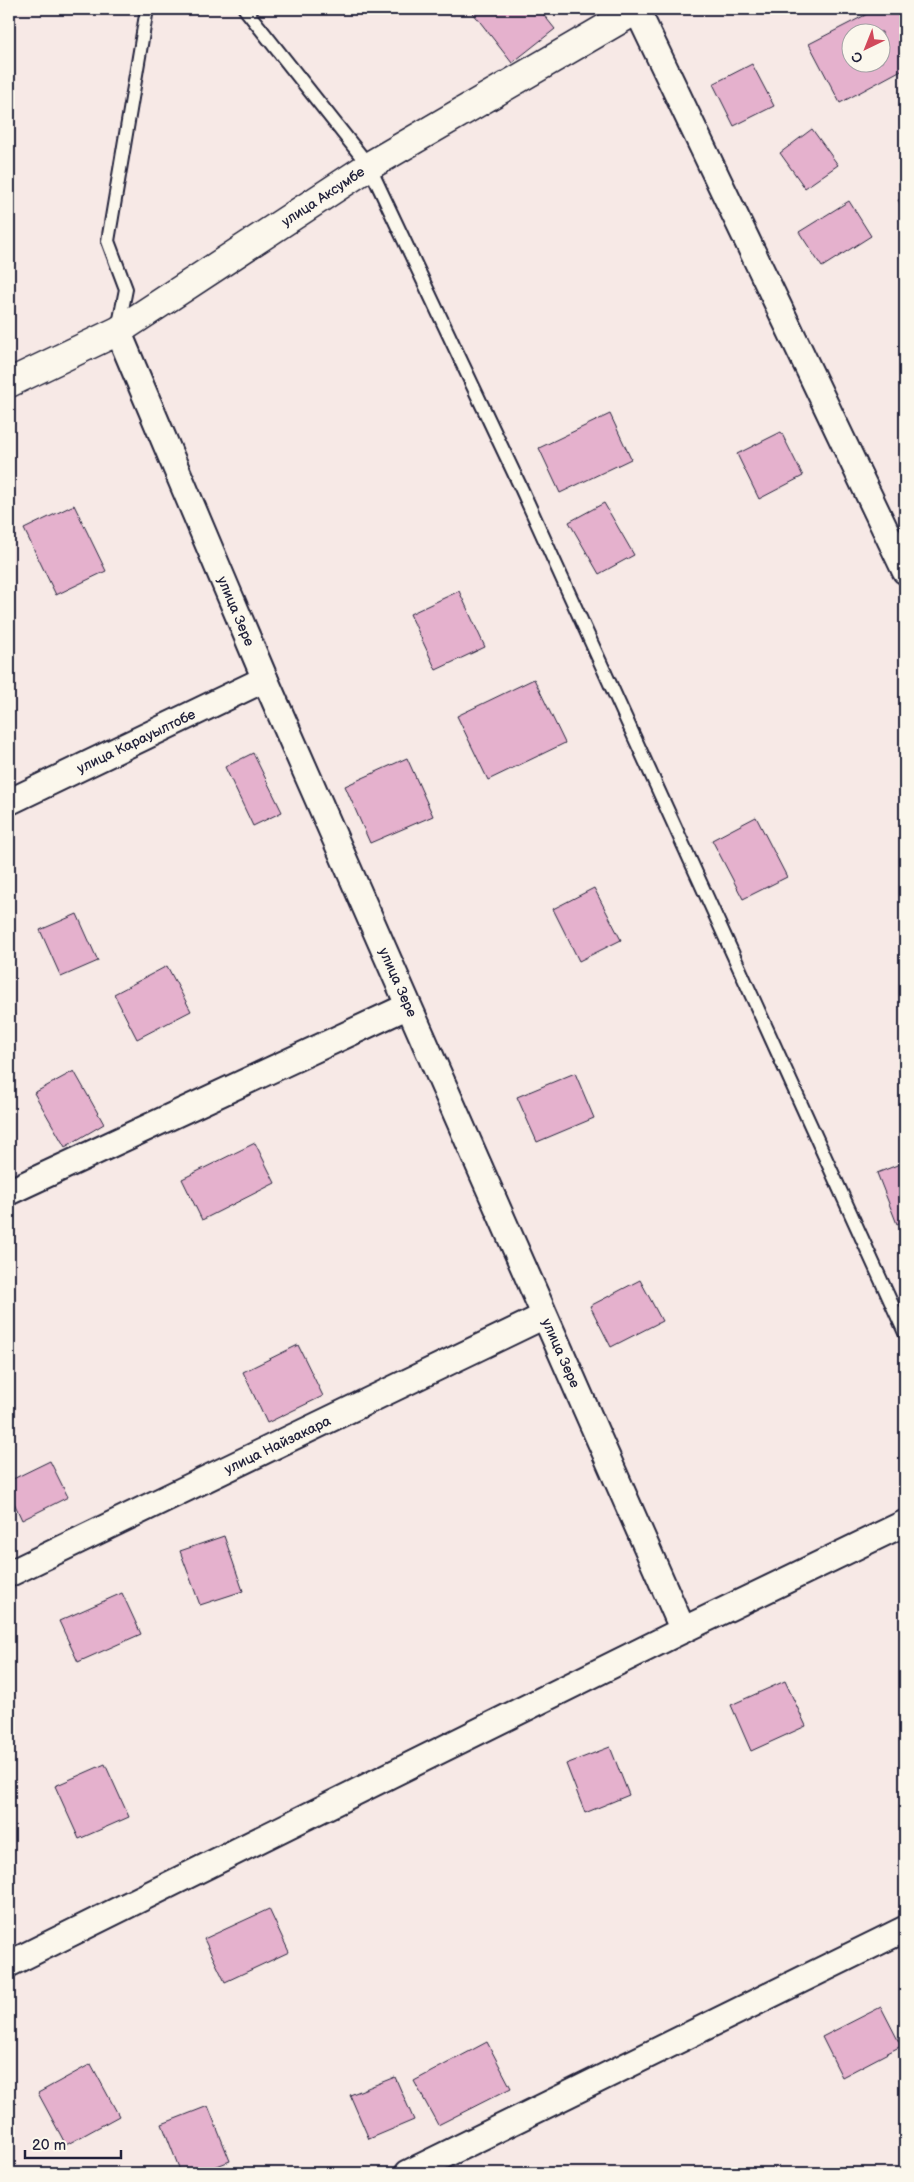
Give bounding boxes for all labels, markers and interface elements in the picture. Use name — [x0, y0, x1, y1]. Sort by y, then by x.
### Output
north arrow — [842, 22, 892, 72]
text: С — [848, 47, 867, 67]
street label: улица Аксумбе — [278, 163, 368, 230]
street label: улица Зере — [214, 574, 259, 649]
street label: улица Карауылтобе — [74, 705, 198, 777]
street label: улица Зере — [376, 945, 421, 1020]
street label: улица Зере — [539, 1316, 584, 1391]
street label: улица Найзакара — [222, 1411, 334, 1477]
scale bar — [25, 2127, 121, 2159]
text: 20 m — [32, 2136, 66, 2155]

